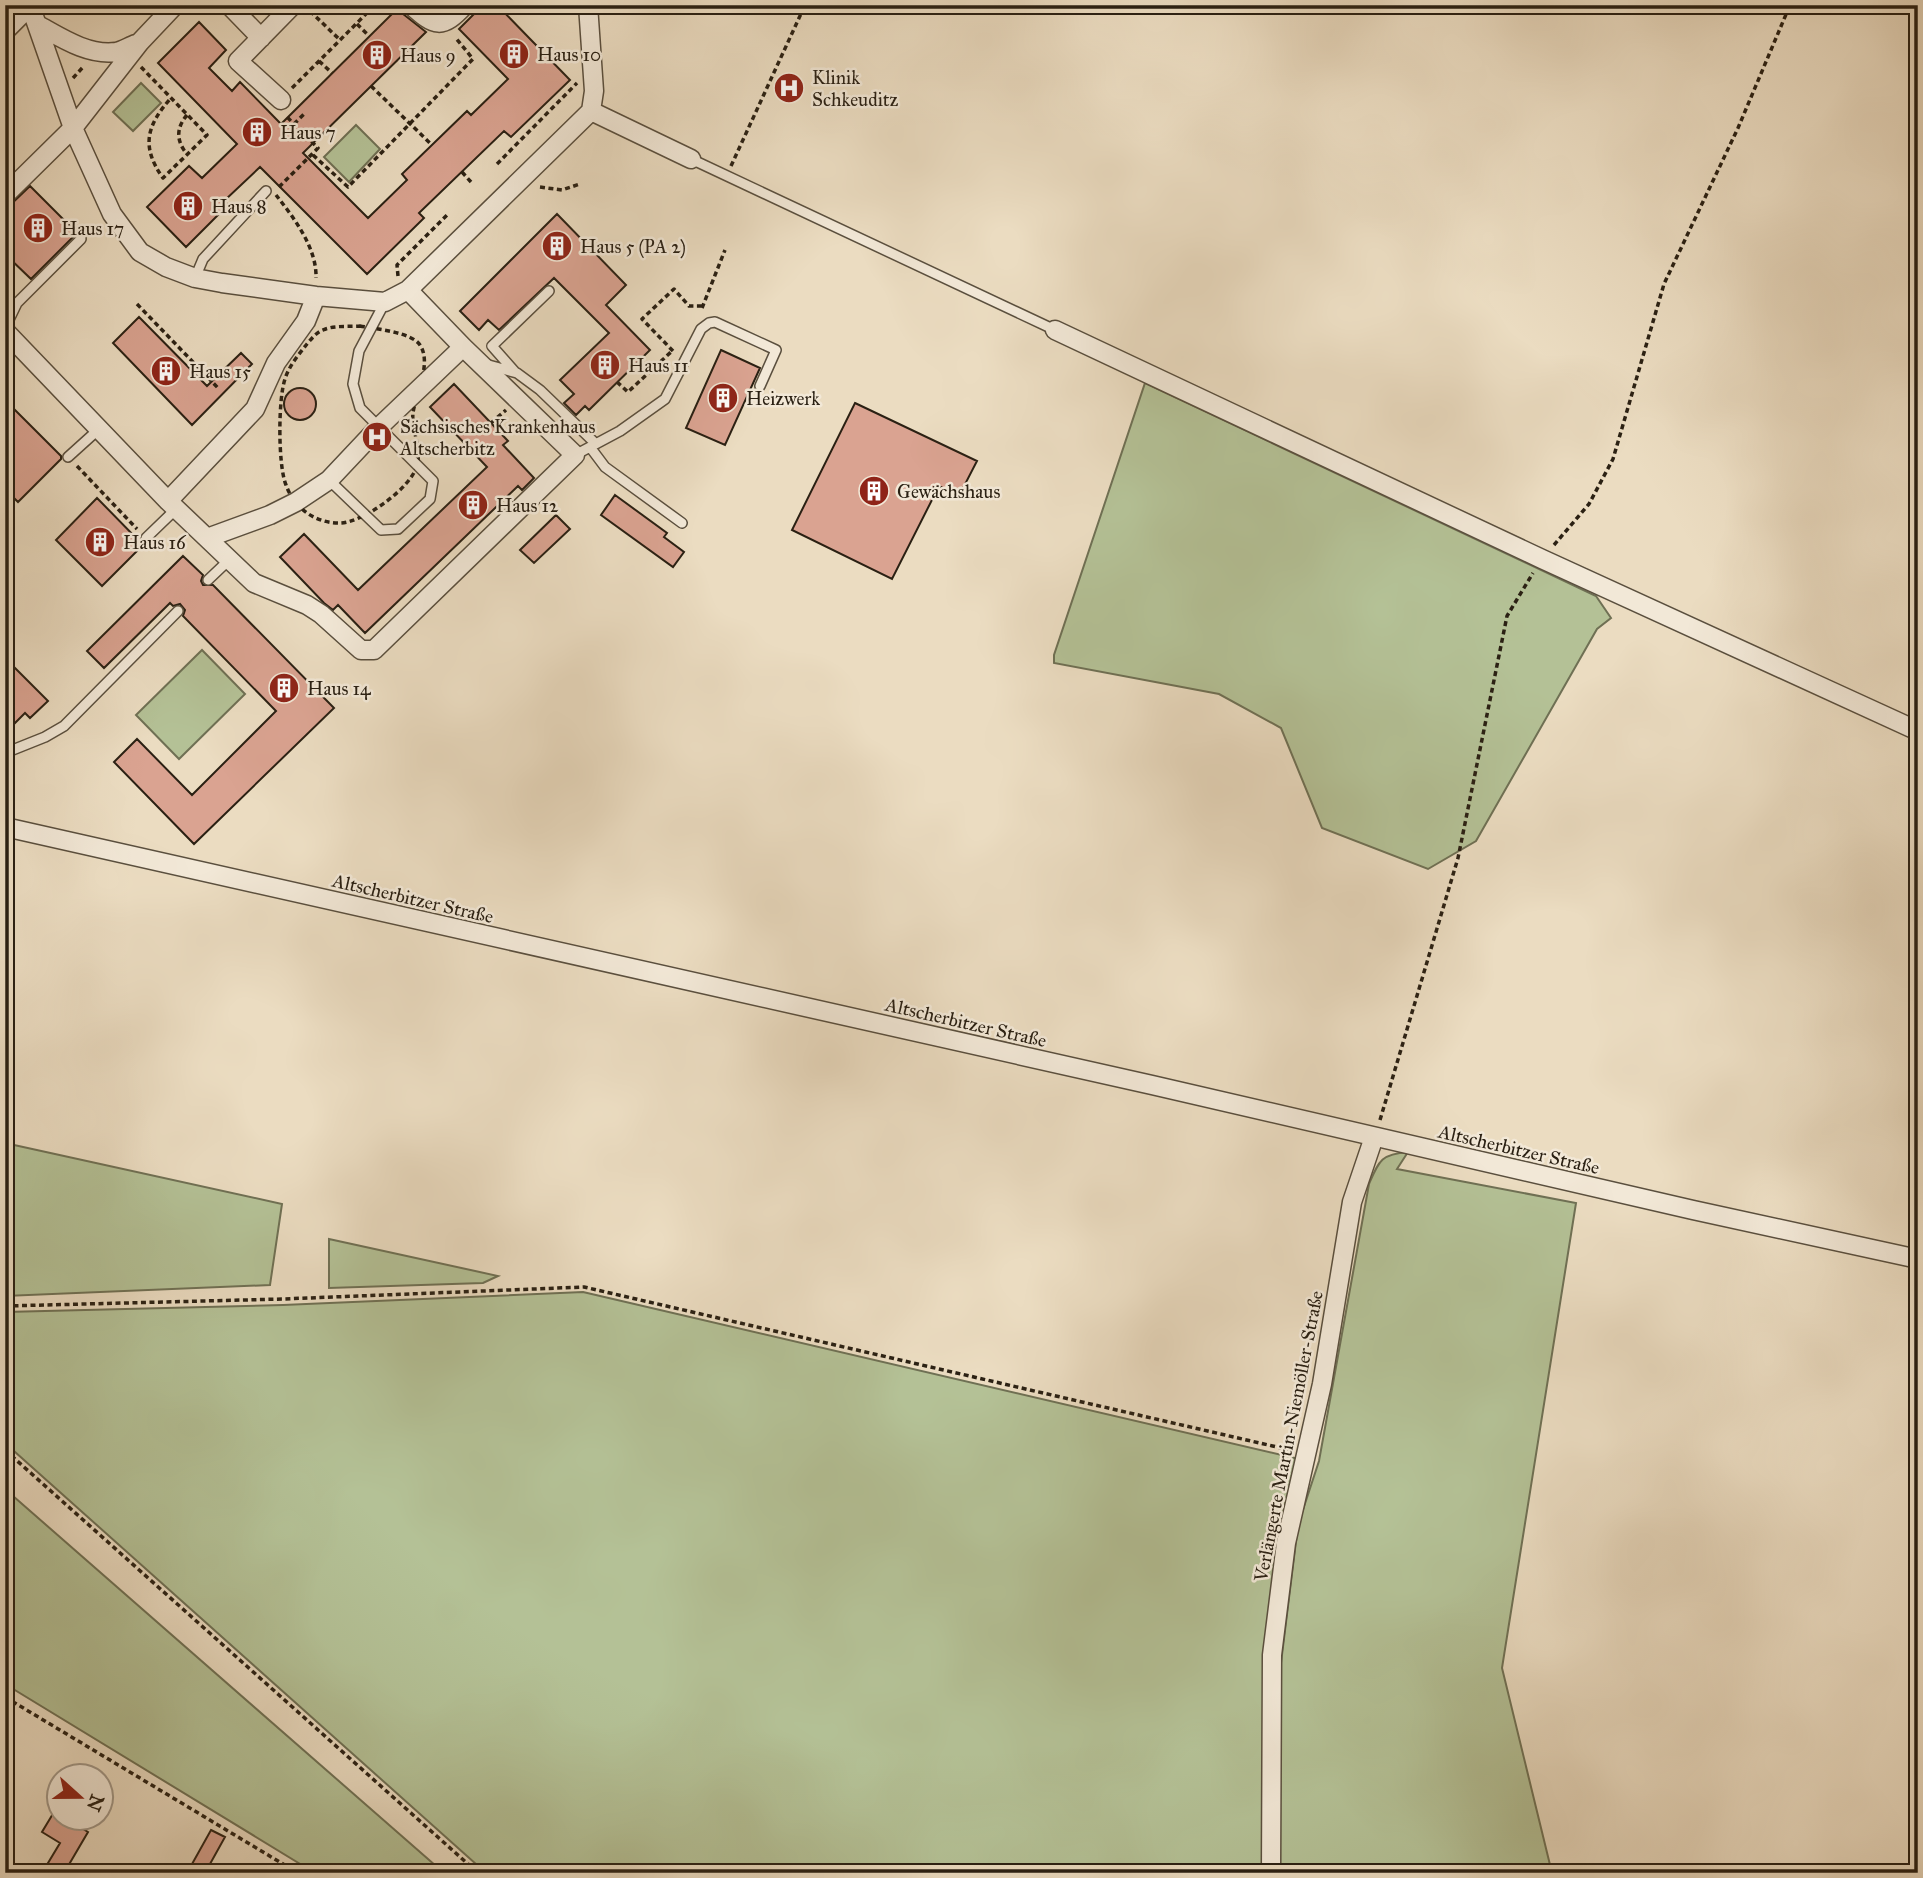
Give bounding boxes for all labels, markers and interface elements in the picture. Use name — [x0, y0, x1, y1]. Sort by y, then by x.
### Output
building icon: Haus 10 — [497, 37, 531, 71]
building icon: Haus 9 — [360, 38, 394, 72]
place label: Haus 10 — [537, 43, 601, 66]
place label: Haus 9 — [400, 44, 456, 67]
place label: Klinik Schkeuditz — [812, 66, 899, 111]
hospital icon: Klinik Schkeuditz — [772, 71, 806, 105]
building icon: Haus 7 — [240, 115, 274, 149]
place label: Haus 7 — [280, 121, 336, 144]
building icon: Haus 8 — [171, 189, 205, 223]
place label: Haus 8 — [211, 195, 267, 218]
building icon: Haus 17 — [21, 211, 55, 245]
place label: Haus 17 — [61, 217, 124, 240]
building icon: Haus 5 (PA 2) — [540, 229, 574, 263]
place label: Haus 5 (PA 2) — [580, 235, 686, 259]
building icon: Haus 11 — [588, 348, 622, 382]
building icon: Haus 15 — [149, 354, 183, 388]
place label: Haus 11 — [628, 354, 689, 377]
place label: Haus 15 — [189, 360, 251, 383]
building icon: Heizwerk — [706, 381, 740, 415]
place label: Heizwerk — [746, 387, 820, 410]
place label: Sächsisches Krankenhaus Altscherbitz — [399, 415, 596, 460]
hospital icon: Sächsisches Krankenhaus Altscherbitz — [360, 420, 394, 454]
building icon: Gewächshaus — [857, 474, 891, 508]
place label: Gewächshaus — [897, 480, 1000, 503]
building icon: Haus 12 — [456, 488, 490, 522]
place label: Haus 12 — [496, 494, 559, 517]
building icon: Haus 16 — [83, 525, 117, 559]
place label: Haus 16 — [123, 531, 187, 554]
building icon: Haus 14 — [267, 671, 301, 705]
place label: Haus 14 — [307, 677, 371, 700]
street label: Altscherbitzer Straße — [329, 869, 496, 928]
street label: Altscherbitzer Straße — [882, 993, 1049, 1052]
street label: Altscherbitzer Straße — [1435, 1120, 1602, 1179]
street label: Verlängerte Martin-Niemöller-Straße — [1249, 1289, 1329, 1585]
north arrow — [46, 1762, 116, 1832]
text: N — [82, 1791, 109, 1815]

